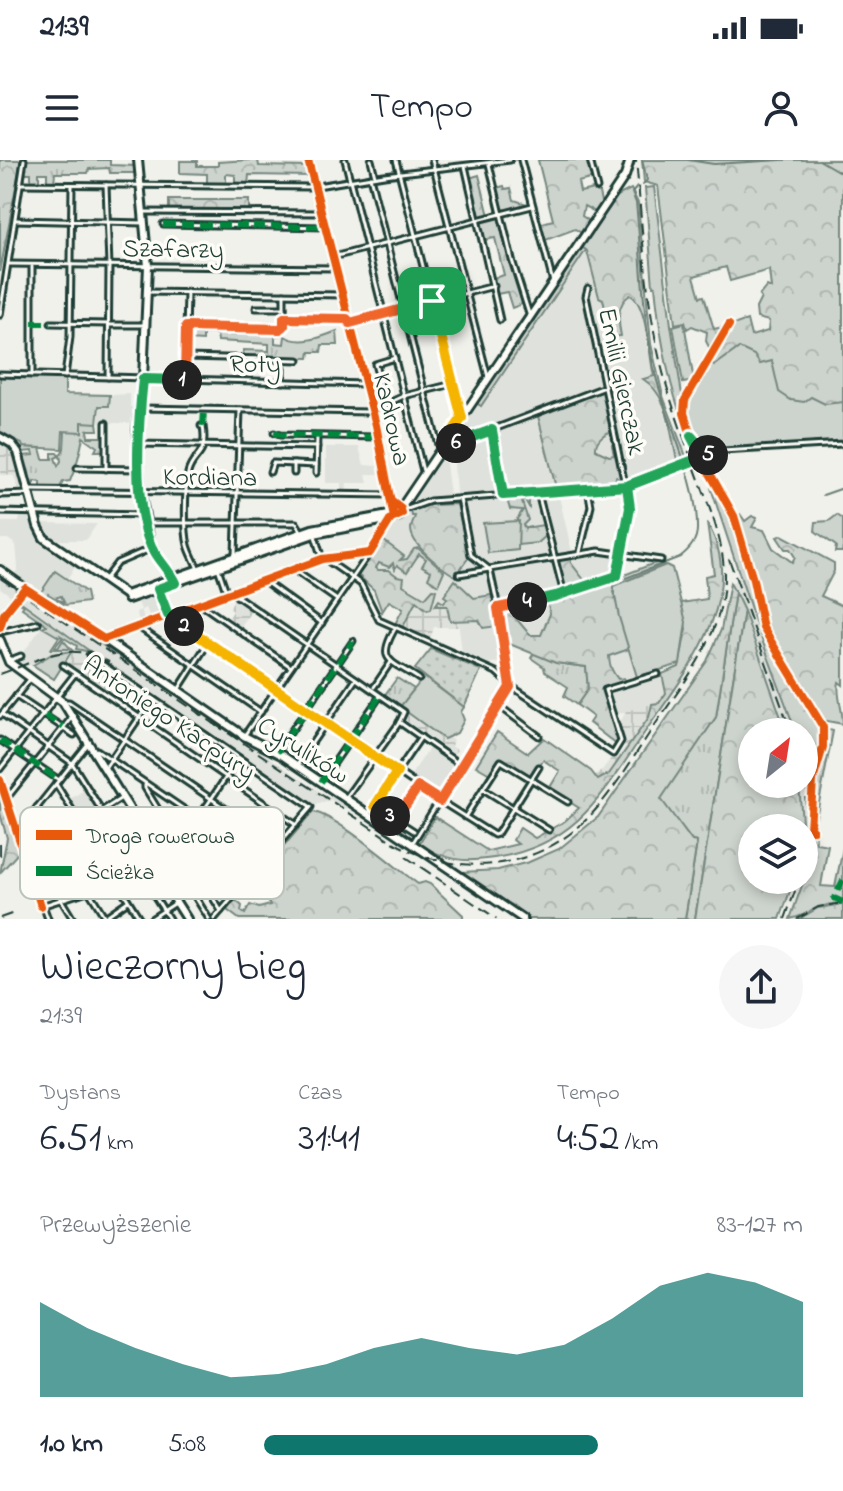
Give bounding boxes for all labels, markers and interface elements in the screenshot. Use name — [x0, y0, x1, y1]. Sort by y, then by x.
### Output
text: 21:39 — [40, 6, 88, 50]
text: Tempo — [370, 82, 473, 135]
icon: menu — [40, 86, 84, 130]
icon: person — [759, 86, 803, 130]
street label: Szafarzy — [122, 231, 224, 271]
pin — [398, 267, 466, 335]
icon: arrive — [410, 279, 454, 323]
street label: Emilii Gierczak — [586, 305, 654, 459]
street label: Roty — [229, 347, 281, 385]
pin: 1 — [162, 360, 202, 400]
text: 1 — [179, 364, 186, 396]
street label: Kadrowa — [361, 370, 419, 470]
pin: 6 — [436, 423, 476, 463]
text: 6 — [451, 427, 461, 459]
pin: 5 — [688, 435, 728, 475]
text: 5 — [702, 439, 714, 471]
street label: Kordiana — [162, 459, 257, 499]
pin: 4 — [507, 582, 547, 622]
text: 4 — [522, 586, 532, 618]
pin: 2 — [164, 606, 204, 646]
text: 2 — [179, 610, 189, 642]
street label: Antoniego Kacpury — [74, 647, 263, 792]
street label: Cyrulików — [249, 708, 356, 795]
north arrow — [738, 718, 818, 798]
map controls — [738, 718, 818, 894]
pin: 3 — [370, 796, 410, 836]
text: 3 — [385, 800, 395, 832]
legend — [20, 807, 284, 899]
button: layers — [738, 814, 818, 894]
text: Droga rowerowa — [85, 822, 235, 855]
text: Ścieżka — [86, 858, 154, 890]
text: Wieczorny bieg — [40, 936, 306, 1000]
button: share — [719, 945, 803, 1029]
text: 21:39 — [40, 998, 82, 1036]
text: Dystans — [40, 1078, 121, 1110]
text: Czas — [298, 1078, 343, 1110]
text: Tempo — [557, 1078, 620, 1110]
text: 6.51 — [40, 1110, 101, 1169]
text: 31:41 — [298, 1110, 360, 1169]
text: 4:52 — [557, 1110, 619, 1169]
text: km — [101, 1128, 134, 1160]
text: /km — [619, 1128, 658, 1160]
text: Przewyższenie — [40, 1207, 191, 1245]
text: 83–127 m — [716, 1207, 803, 1245]
text: 1.0 km — [40, 1426, 103, 1464]
text: 5:08 — [168, 1426, 206, 1464]

